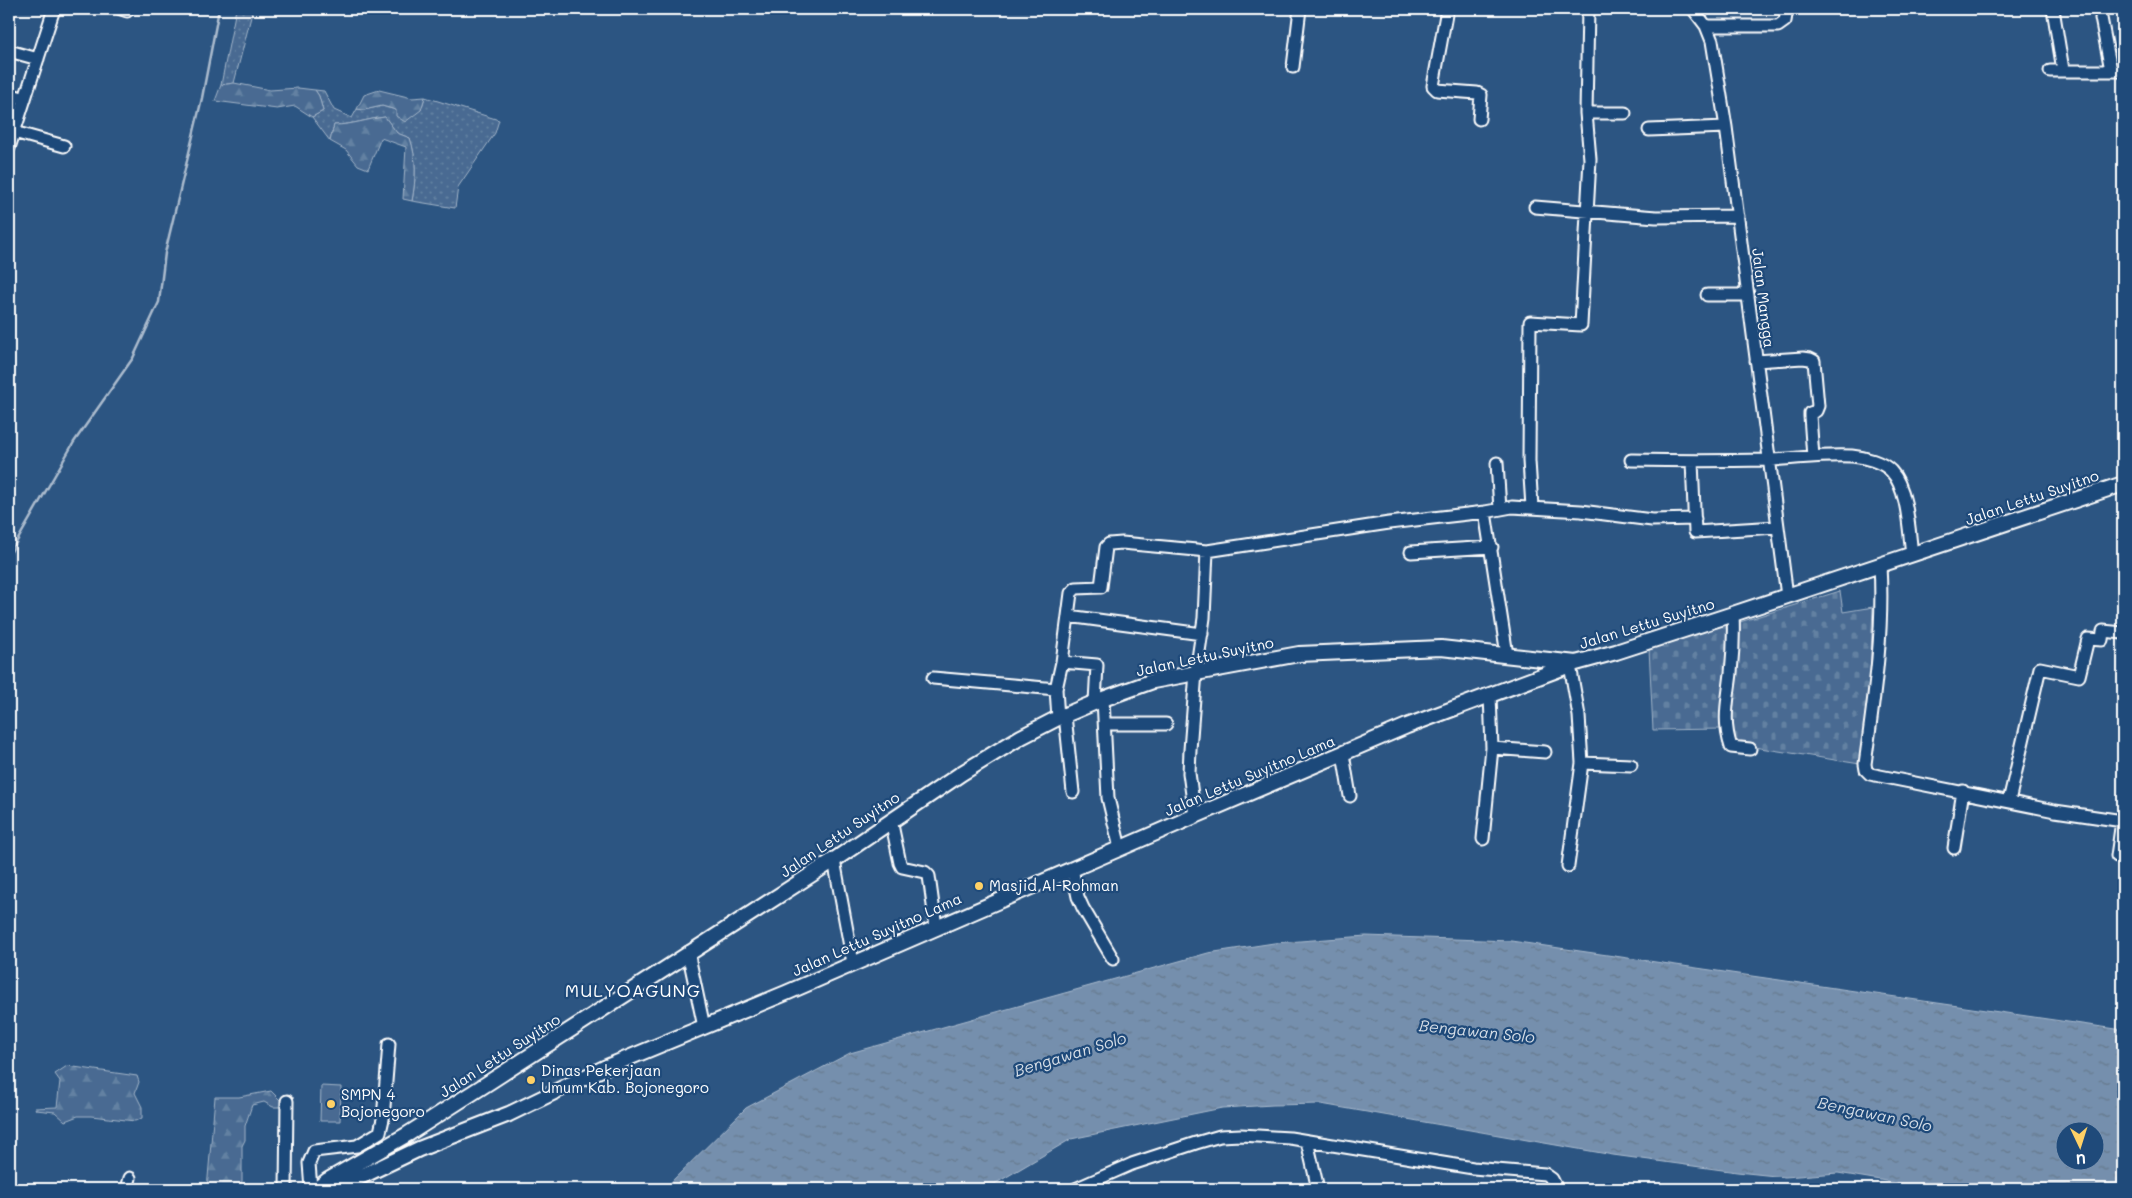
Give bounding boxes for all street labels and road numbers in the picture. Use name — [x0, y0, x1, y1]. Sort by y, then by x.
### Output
street label: Jalan Mangga — [1748, 247, 1780, 349]
street label: Jalan Lettu Suyitno — [1962, 465, 2101, 529]
street label: Jalan Lettu Suyitno — [1577, 593, 1717, 653]
street label: Jalan Lettu Suyitno — [1134, 632, 1275, 680]
street label: Jalan Lettu Suyitno Lama — [1161, 730, 1338, 820]
street label: Jalan Lettu Suyitno — [776, 787, 903, 882]
street label: Jalan Lettu Suyitno Lama — [789, 888, 964, 981]
street label: Jalan Lettu Suyitno — [435, 1009, 564, 1102]

